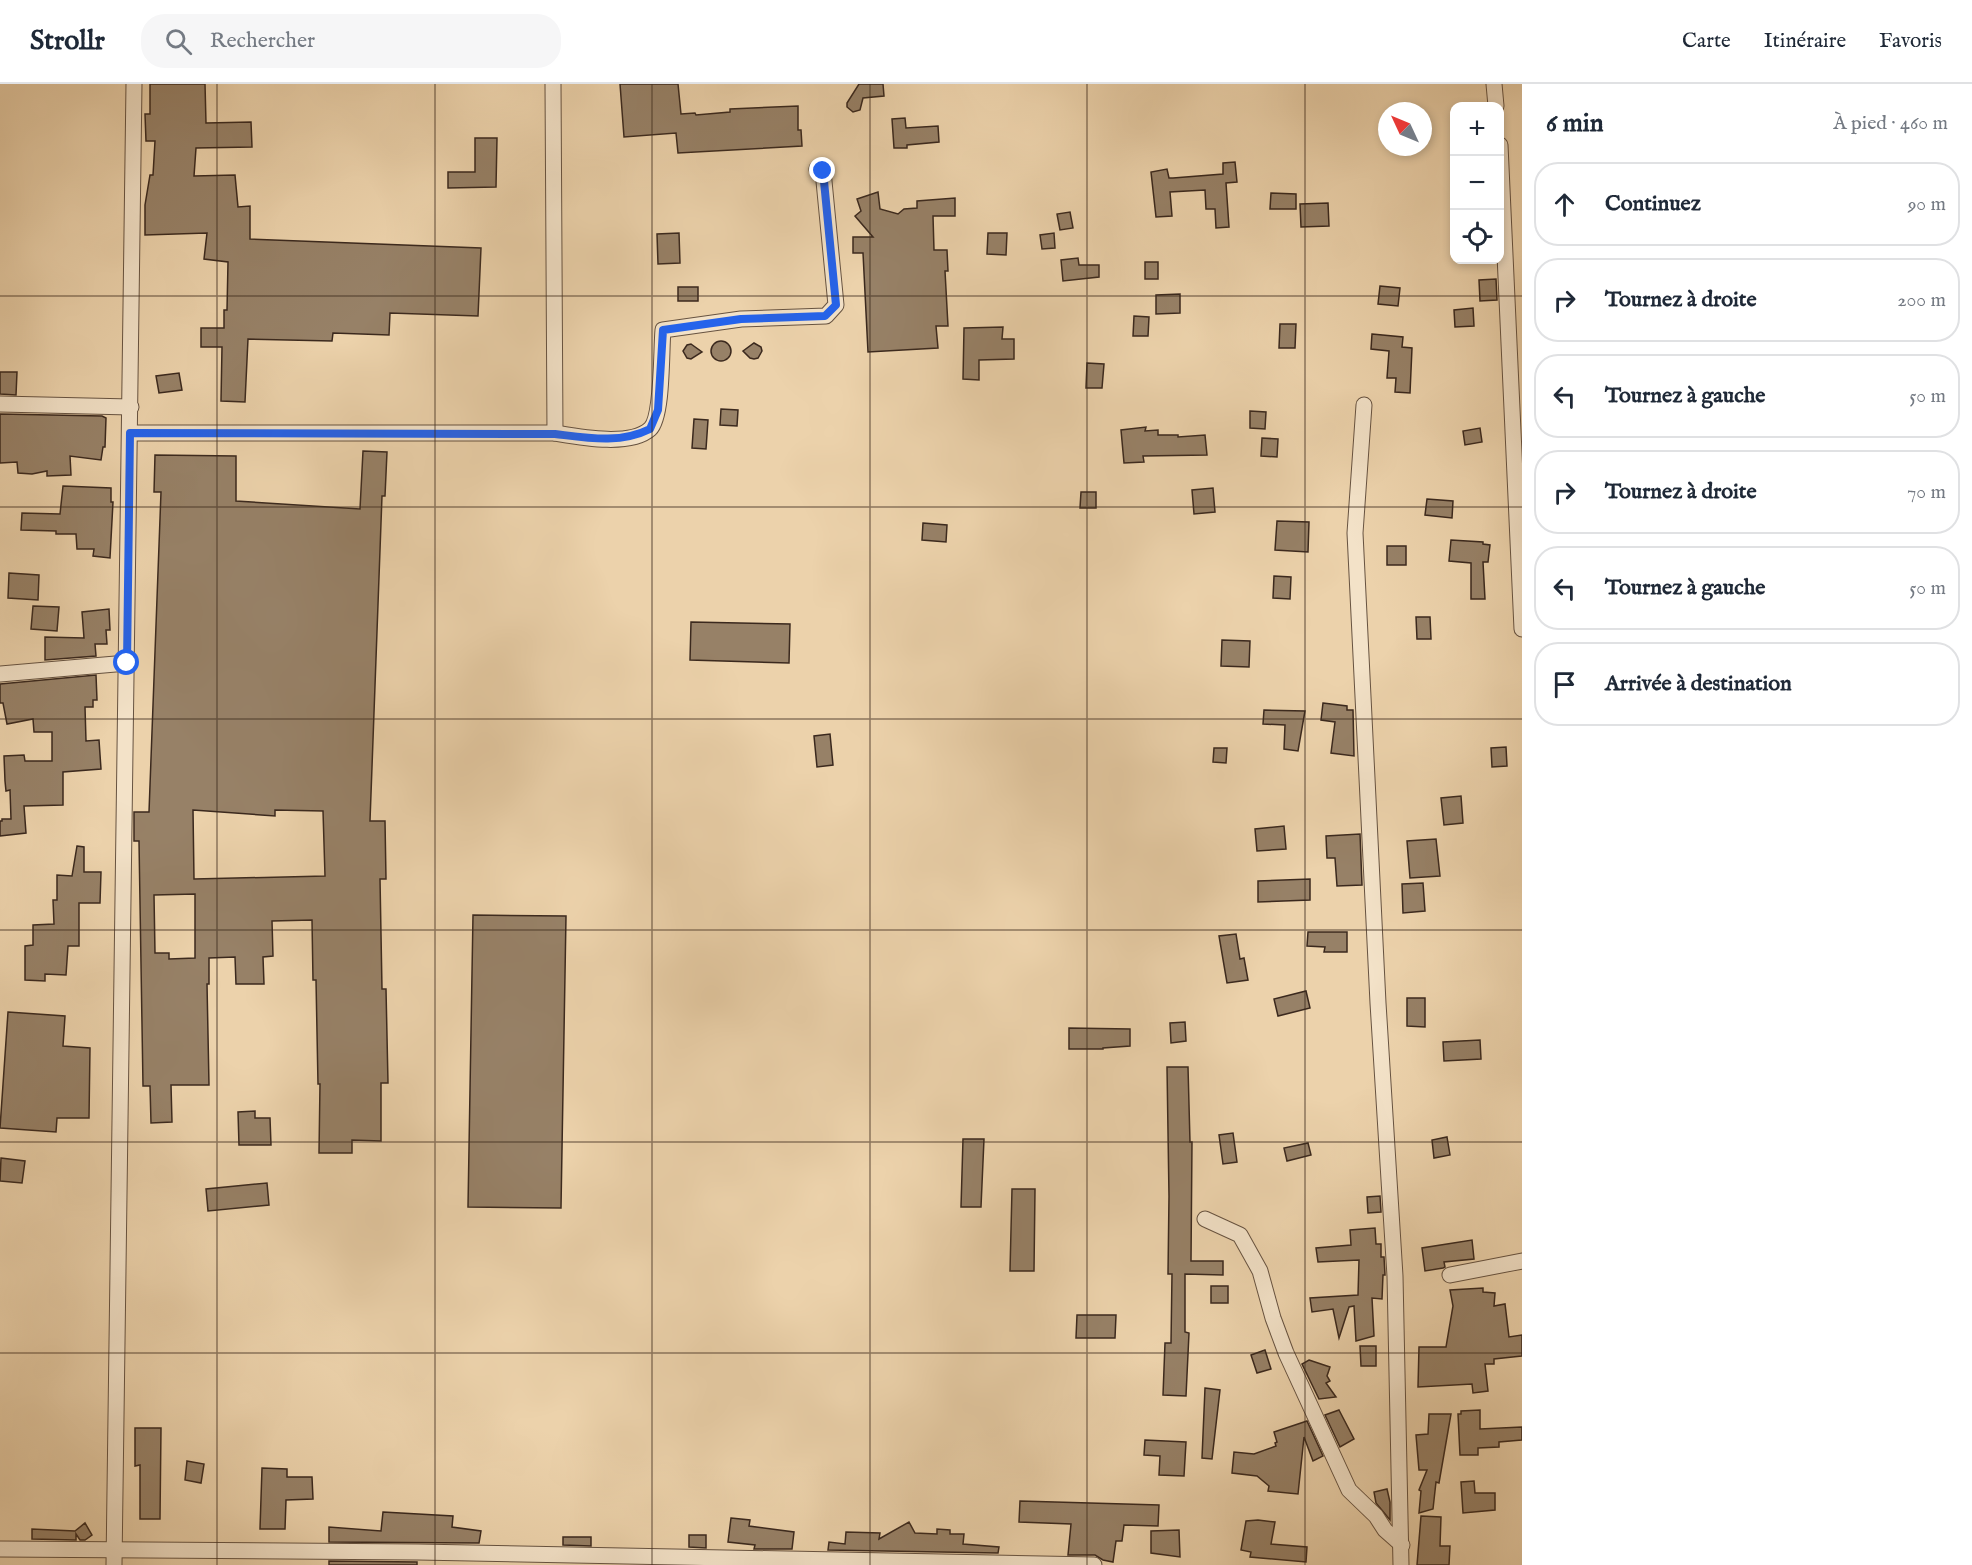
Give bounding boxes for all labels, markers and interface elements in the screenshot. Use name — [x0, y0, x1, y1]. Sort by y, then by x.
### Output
search box — [141, 14, 561, 68]
text: Strollr — [30, 24, 105, 59]
icon: search — [162, 25, 195, 58]
text: Rechercher — [210, 27, 315, 55]
text: Carte — [1682, 28, 1731, 55]
text: Itinéraire — [1764, 28, 1846, 55]
text: Favoris — [1879, 28, 1942, 55]
north arrow — [1378, 102, 1432, 156]
map controls — [1450, 102, 1504, 264]
button: + — [1450, 102, 1504, 156]
text: 6 min — [1546, 107, 1604, 140]
text: À pied · 460 m — [1833, 111, 1948, 136]
button: − — [1450, 156, 1504, 210]
route end — [809, 157, 835, 183]
icon: ahead — [1548, 188, 1581, 221]
text: Continuez — [1605, 190, 1701, 218]
text: 90 m — [1908, 192, 1946, 217]
button: locate — [1450, 210, 1504, 264]
icon: right — [1548, 284, 1581, 317]
text: Tournez à droite — [1605, 286, 1756, 314]
text: 200 m — [1897, 288, 1946, 313]
icon: left — [1548, 380, 1581, 413]
text: Tournez à gauche — [1605, 382, 1765, 410]
text: 50 m — [1909, 384, 1946, 409]
icon: right — [1548, 476, 1581, 509]
text: Tournez à droite — [1605, 478, 1756, 506]
text: 70 m — [1907, 480, 1946, 505]
icon: left — [1548, 572, 1581, 605]
text: Tournez à gauche — [1605, 574, 1765, 602]
text: 50 m — [1909, 576, 1946, 601]
route start — [113, 649, 139, 675]
icon: arrive — [1548, 668, 1581, 701]
text: Arrivée à destination — [1605, 670, 1792, 698]

